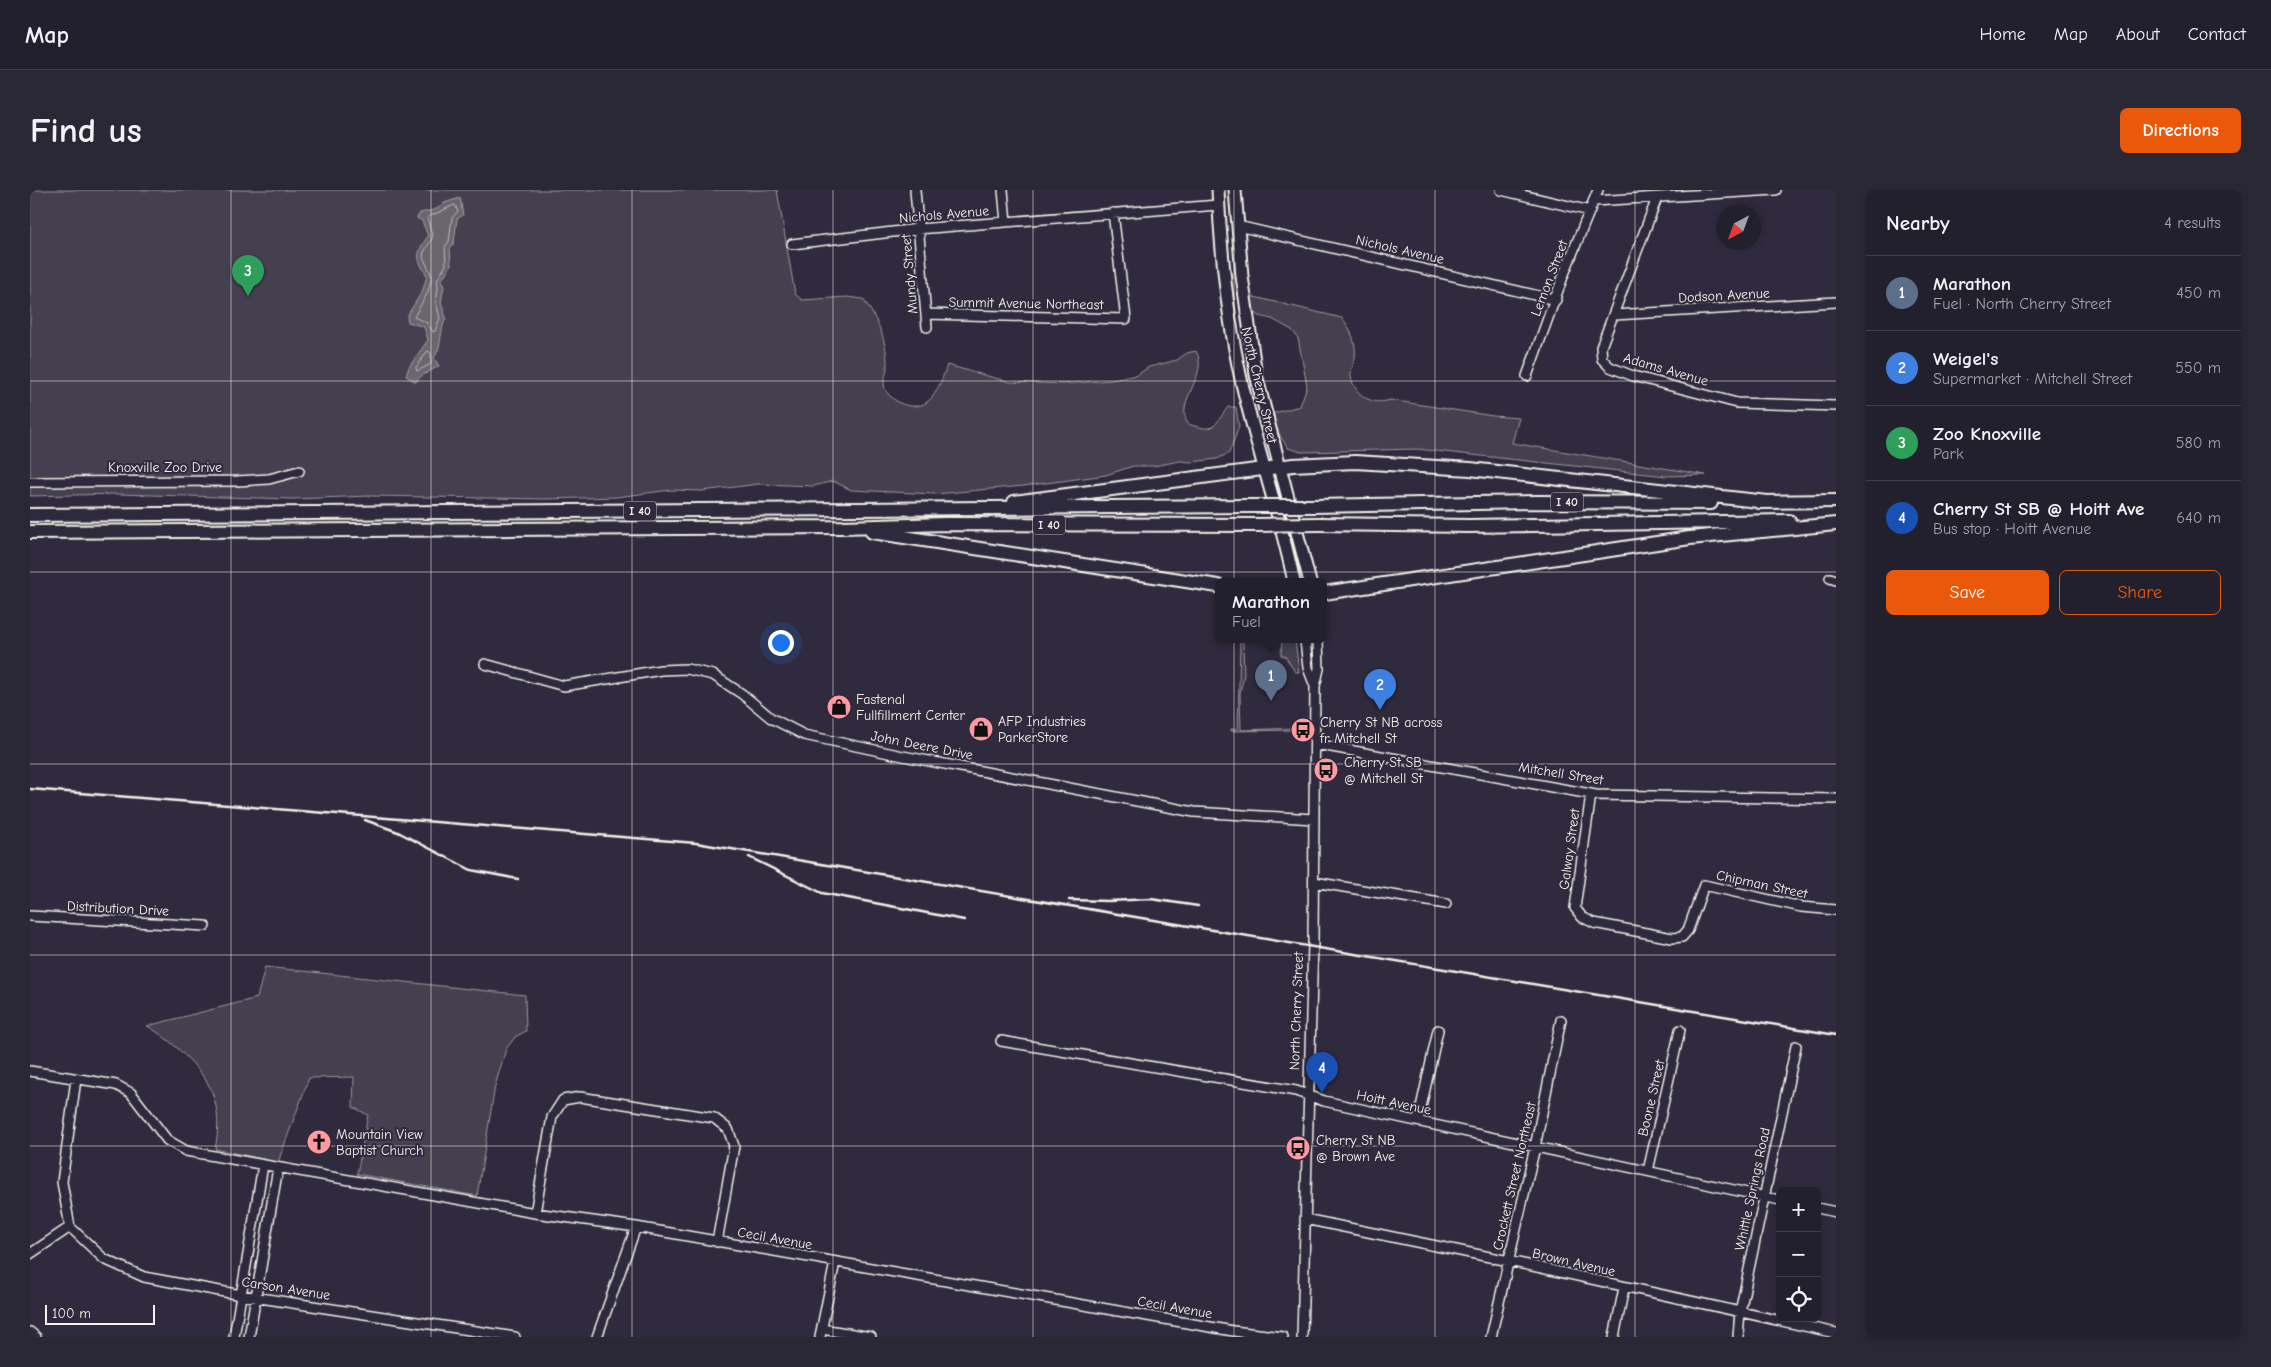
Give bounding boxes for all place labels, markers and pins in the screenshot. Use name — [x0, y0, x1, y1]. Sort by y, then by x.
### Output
pin: 3 — [232, 255, 264, 296]
pin: 1 — [1255, 660, 1287, 701]
pin: 2 — [1364, 669, 1396, 710]
place label: Fastenal Fullfillment Center — [856, 691, 966, 724]
shop icon: Fastenal Fullfillment Center — [826, 694, 852, 720]
place label: AFP Industries ParkerStore — [998, 713, 1086, 746]
place label: Cherry St NB across fr Mitchell St — [1319, 714, 1443, 747]
shop icon: AFP Industries ParkerStore — [968, 716, 994, 742]
bus stop icon: Cherry St NB across fr Mitchell St — [1290, 717, 1316, 743]
place label: Cherry St SB @ Mitchell St — [1344, 754, 1424, 787]
bus stop icon: Cherry St SB @ Mitchell St — [1313, 757, 1339, 783]
pin: 4 — [1306, 1052, 1338, 1093]
place label: Mountain View Baptist Church — [336, 1126, 424, 1159]
church icon: Mountain View Baptist Church — [306, 1129, 332, 1155]
place label: Cherry St NB @ Brown Ave — [1316, 1132, 1396, 1165]
bus stop icon: Cherry St NB @ Brown Ave — [1285, 1135, 1311, 1161]

